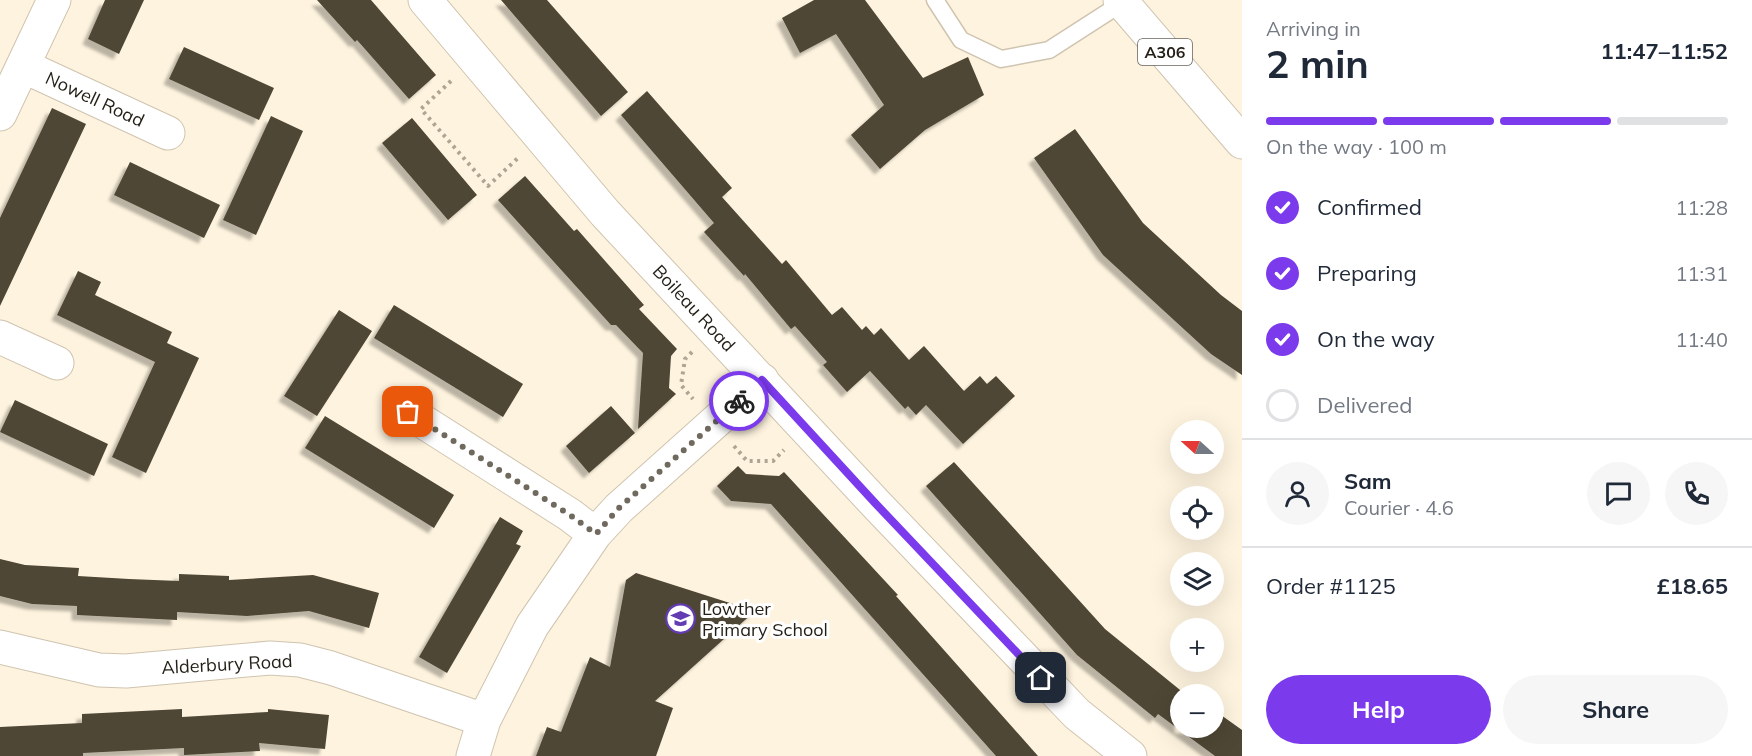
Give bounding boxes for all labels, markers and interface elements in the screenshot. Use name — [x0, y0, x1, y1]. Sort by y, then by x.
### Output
text: Arriving in — [1266, 16, 1361, 41]
text: 11:47–11:52 — [1600, 37, 1728, 65]
road number: A306 — [1138, 39, 1192, 65]
text: 2 min — [1266, 39, 1369, 88]
street label: Nowell Road — [42, 66, 148, 132]
text: On the way · 100 m — [1266, 134, 1447, 159]
icon: check — [1266, 191, 1299, 224]
text: Confirmed — [1317, 193, 1422, 221]
text: 11:28 — [1675, 195, 1728, 220]
icon: check — [1266, 257, 1299, 290]
text: Preparing — [1317, 259, 1417, 287]
street label: Boileau Road — [648, 260, 740, 356]
text: 11:31 — [1675, 261, 1728, 286]
icon: check — [1266, 323, 1299, 356]
text: On the way — [1317, 325, 1435, 353]
text: 11:40 — [1675, 327, 1728, 352]
courier — [709, 371, 769, 431]
icon: bike — [723, 385, 756, 418]
pin — [382, 386, 433, 437]
text: Delivered — [1317, 391, 1412, 419]
icon: bag — [391, 395, 424, 428]
north arrow — [1170, 420, 1224, 474]
map controls — [1170, 420, 1224, 738]
button: person — [1266, 462, 1329, 525]
button: chat — [1587, 462, 1650, 525]
button: phone — [1665, 462, 1728, 525]
text: Sam — [1344, 467, 1392, 495]
button: locate — [1170, 486, 1224, 540]
text: Courier · 4.6 — [1344, 495, 1454, 520]
button: layers — [1170, 552, 1224, 606]
text: Order #1125 — [1266, 572, 1396, 600]
text: £18.65 — [1657, 572, 1728, 600]
place label: Lowther Primary School — [702, 597, 828, 641]
school or university icon: Lowther Primary School — [665, 602, 697, 634]
button: + — [1170, 618, 1224, 672]
street label: Alderbury Road — [161, 649, 293, 679]
pin — [1015, 652, 1066, 703]
icon: home — [1024, 661, 1057, 694]
button: Help — [1266, 675, 1491, 744]
button: Share — [1503, 675, 1728, 744]
button: − — [1170, 684, 1224, 738]

